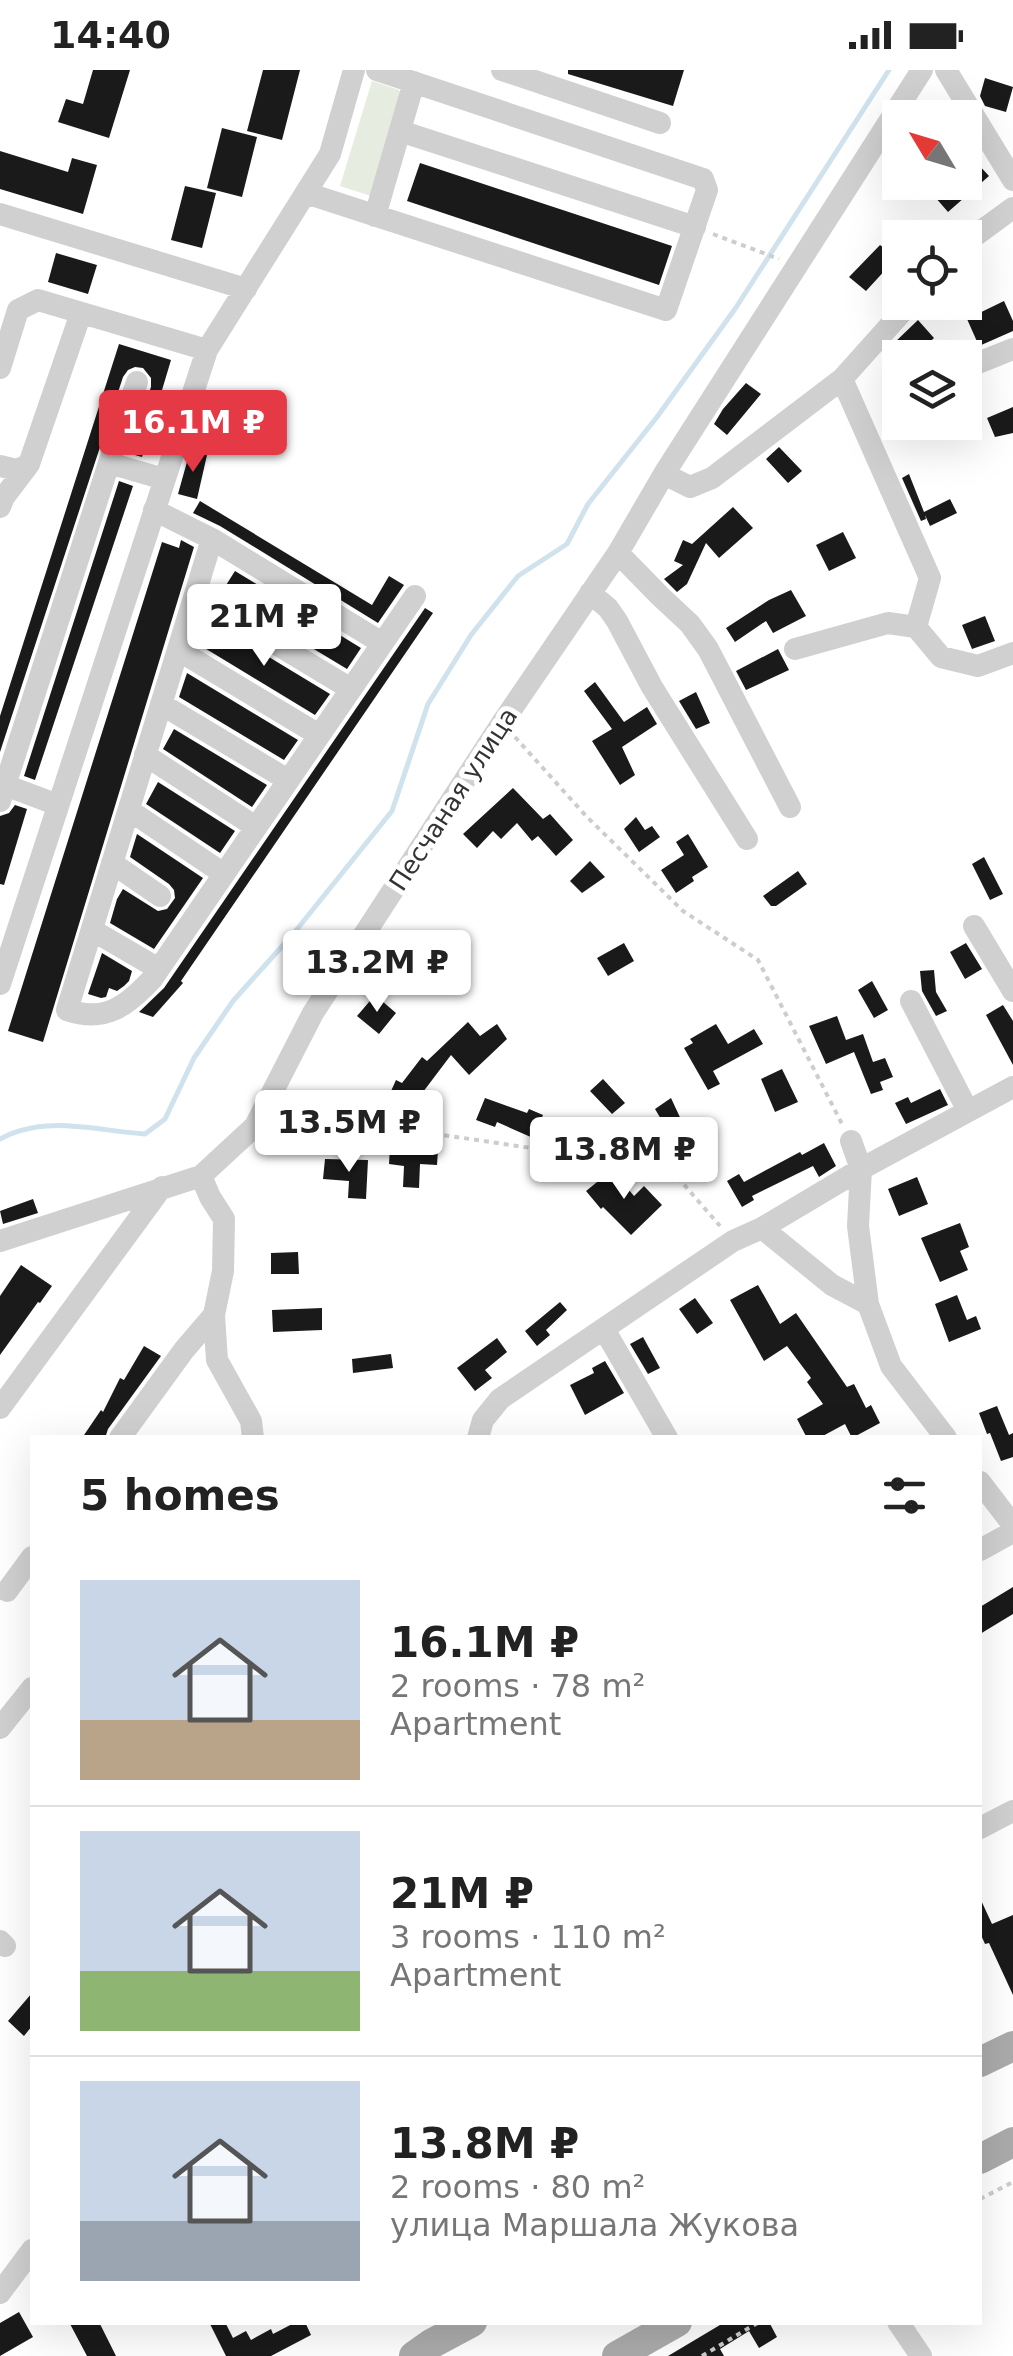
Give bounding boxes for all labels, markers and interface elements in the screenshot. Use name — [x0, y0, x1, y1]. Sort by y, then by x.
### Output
text: 14:40 — [50, 13, 171, 57]
north arrow — [882, 100, 982, 200]
map controls — [882, 100, 982, 440]
button: locate — [882, 220, 982, 320]
button: layers — [882, 340, 982, 440]
pin: 16.1M ₽ — [101, 390, 285, 475]
text: 16.1M ₽ — [121, 403, 265, 441]
pin: 21M ₽ — [194, 584, 334, 669]
text: 21M ₽ — [209, 597, 319, 635]
street label: Песчаная улица — [384, 702, 523, 896]
pin: 13.2M ₽ — [285, 930, 469, 1015]
text: 13.2M ₽ — [305, 943, 449, 981]
pin: 13.5M ₽ — [257, 1090, 441, 1175]
text: 13.5M ₽ — [277, 1103, 421, 1141]
pin: 13.8M ₽ — [532, 1117, 716, 1202]
text: 13.8M ₽ — [552, 1130, 696, 1168]
icon: filters — [877, 1468, 932, 1523]
text: 5 homes — [80, 1471, 280, 1520]
text: 16.1M ₽ — [390, 1618, 579, 1667]
icon: home — [160, 1620, 280, 1740]
text: 2 rooms · 78 m² — [390, 1667, 645, 1705]
text: Apartment — [390, 1705, 561, 1743]
text: 21M ₽ — [390, 1869, 534, 1918]
icon: home — [160, 1871, 280, 1991]
text: 3 rooms · 110 m² — [390, 1918, 666, 1956]
text: Apartment — [390, 1956, 561, 1994]
text: 13.8M ₽ — [390, 2119, 579, 2168]
icon: home — [160, 2121, 280, 2241]
text: 2 rooms · 80 m² — [390, 2168, 645, 2206]
text: улица Маршала Жукова — [390, 2206, 799, 2244]

